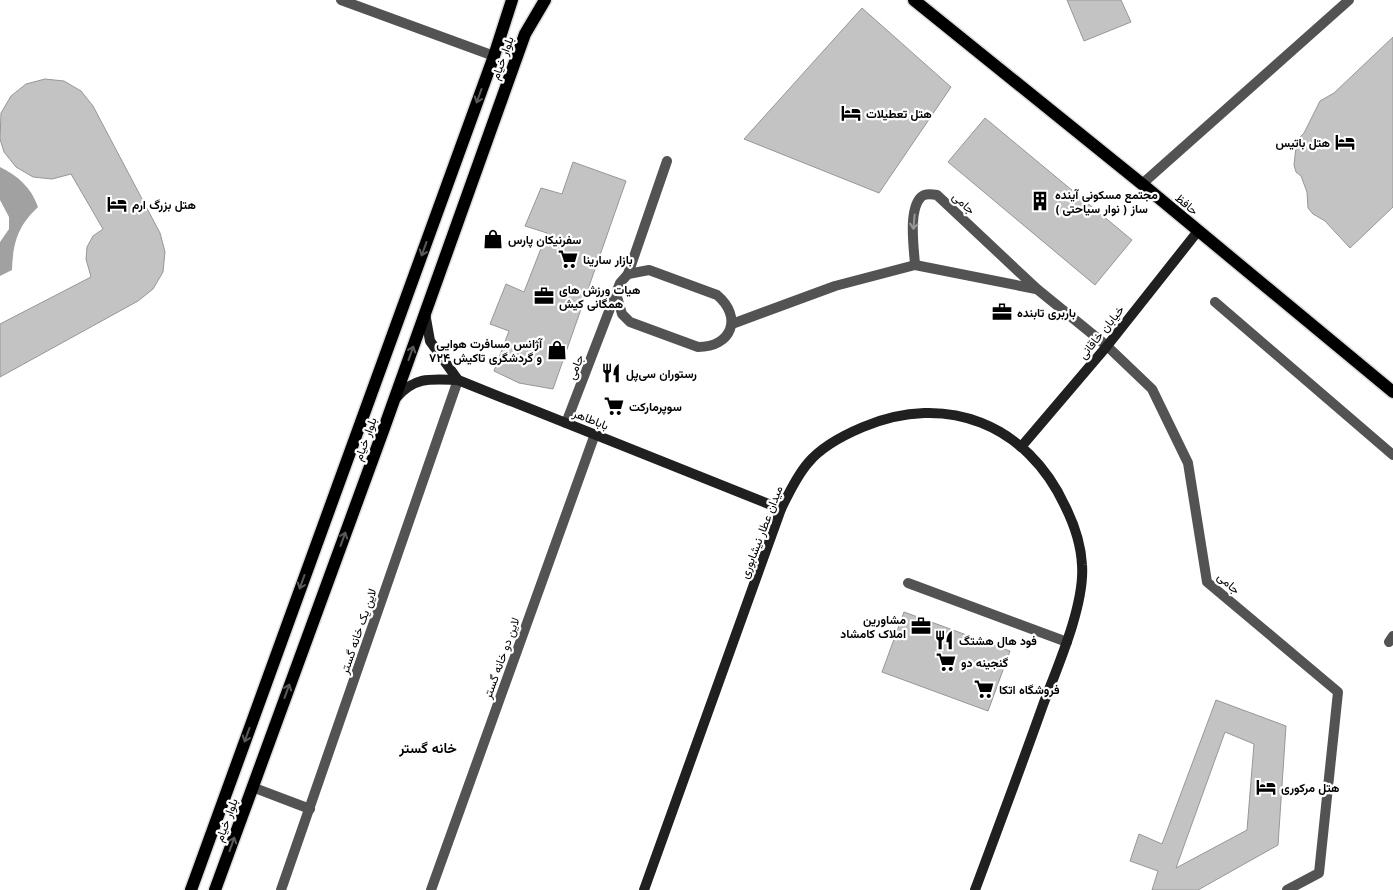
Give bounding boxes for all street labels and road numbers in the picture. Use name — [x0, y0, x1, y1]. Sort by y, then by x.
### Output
street label: بلوار خیام — [487, 34, 518, 82]
street label: جامی — [949, 189, 978, 218]
street label: حافظ — [1172, 190, 1202, 218]
street label: خیابان خاقانی — [1075, 302, 1128, 362]
street label: جامی — [563, 352, 588, 382]
street label: باباطاهر — [570, 405, 611, 434]
street label: بلوار خیام — [350, 415, 381, 463]
street label: میدان عطار نیشابوری — [736, 483, 787, 581]
street label: جامی — [1214, 569, 1244, 598]
street label: لاین یک خانه گستر — [336, 586, 381, 677]
street label: لاین دو خانه گستر — [479, 615, 524, 702]
street label: بلوار خیام — [211, 796, 242, 844]

